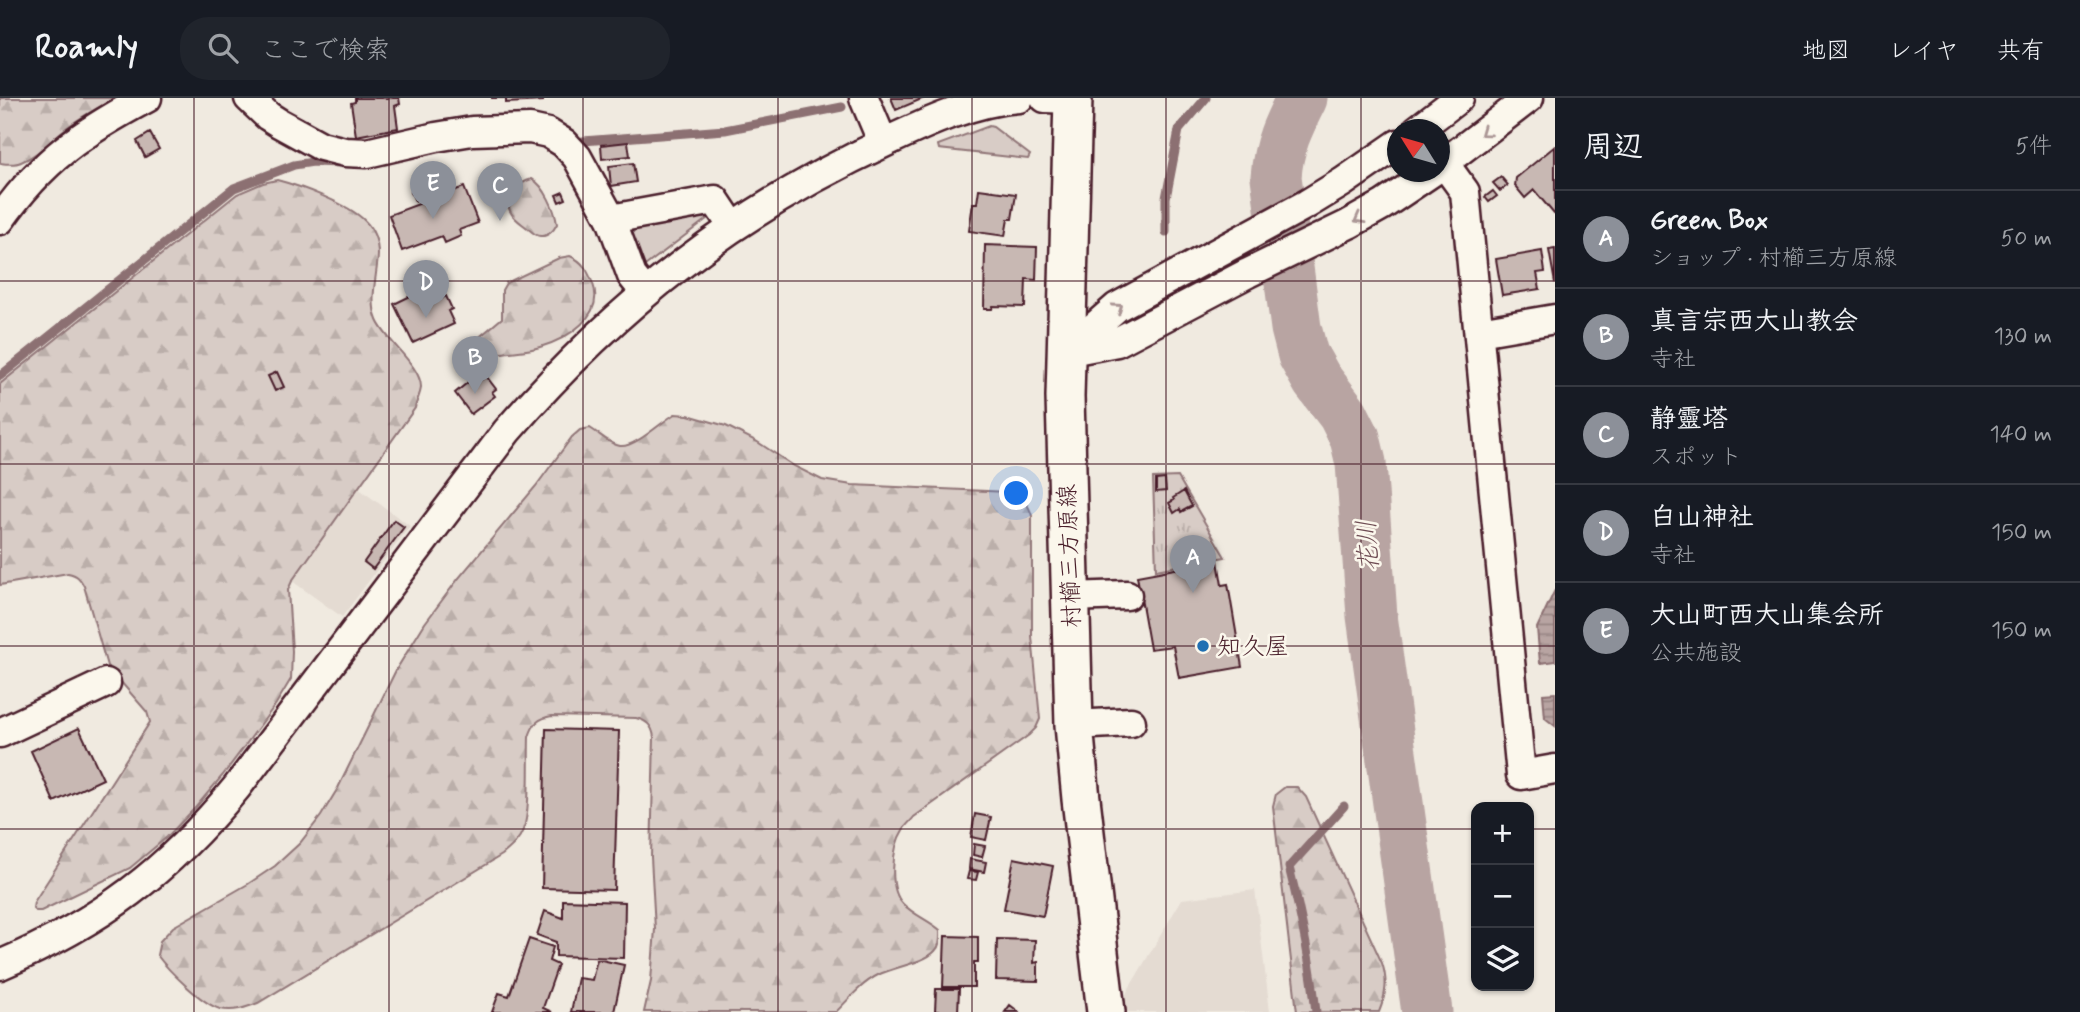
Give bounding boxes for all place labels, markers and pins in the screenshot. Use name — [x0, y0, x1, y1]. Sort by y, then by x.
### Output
pin: E — [410, 161, 456, 219]
pin: C — [477, 163, 523, 221]
pin: D — [403, 260, 449, 318]
pin: B — [452, 336, 498, 394]
pin: A — [1170, 535, 1216, 593]
place label: 知久屋 — [1217, 632, 1289, 663]
marker: 知久屋 — [1195, 638, 1211, 654]

